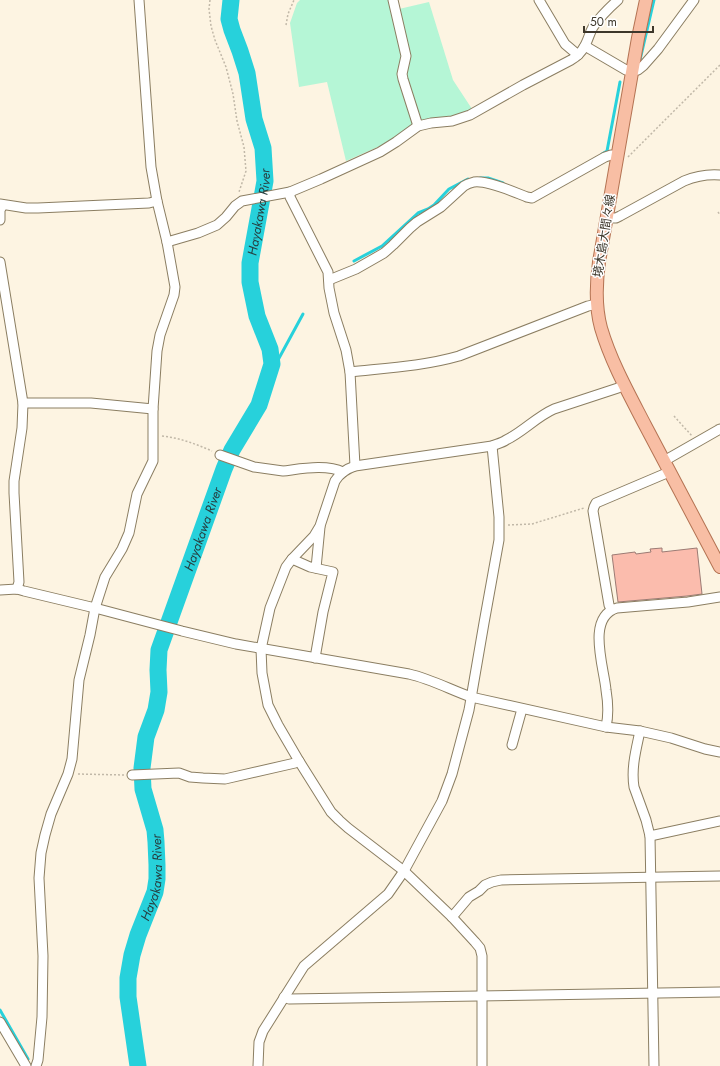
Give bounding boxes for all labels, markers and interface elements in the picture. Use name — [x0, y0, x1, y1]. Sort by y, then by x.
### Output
scale bar — [584, 8, 653, 34]
text: 50 m — [590, 13, 617, 31]
water label: Hayakawa River — [243, 167, 275, 257]
street label: 境木島大間々線 — [589, 193, 619, 279]
water label: Hayakawa River — [179, 484, 227, 574]
water label: Hayakawa River — [136, 833, 167, 924]

